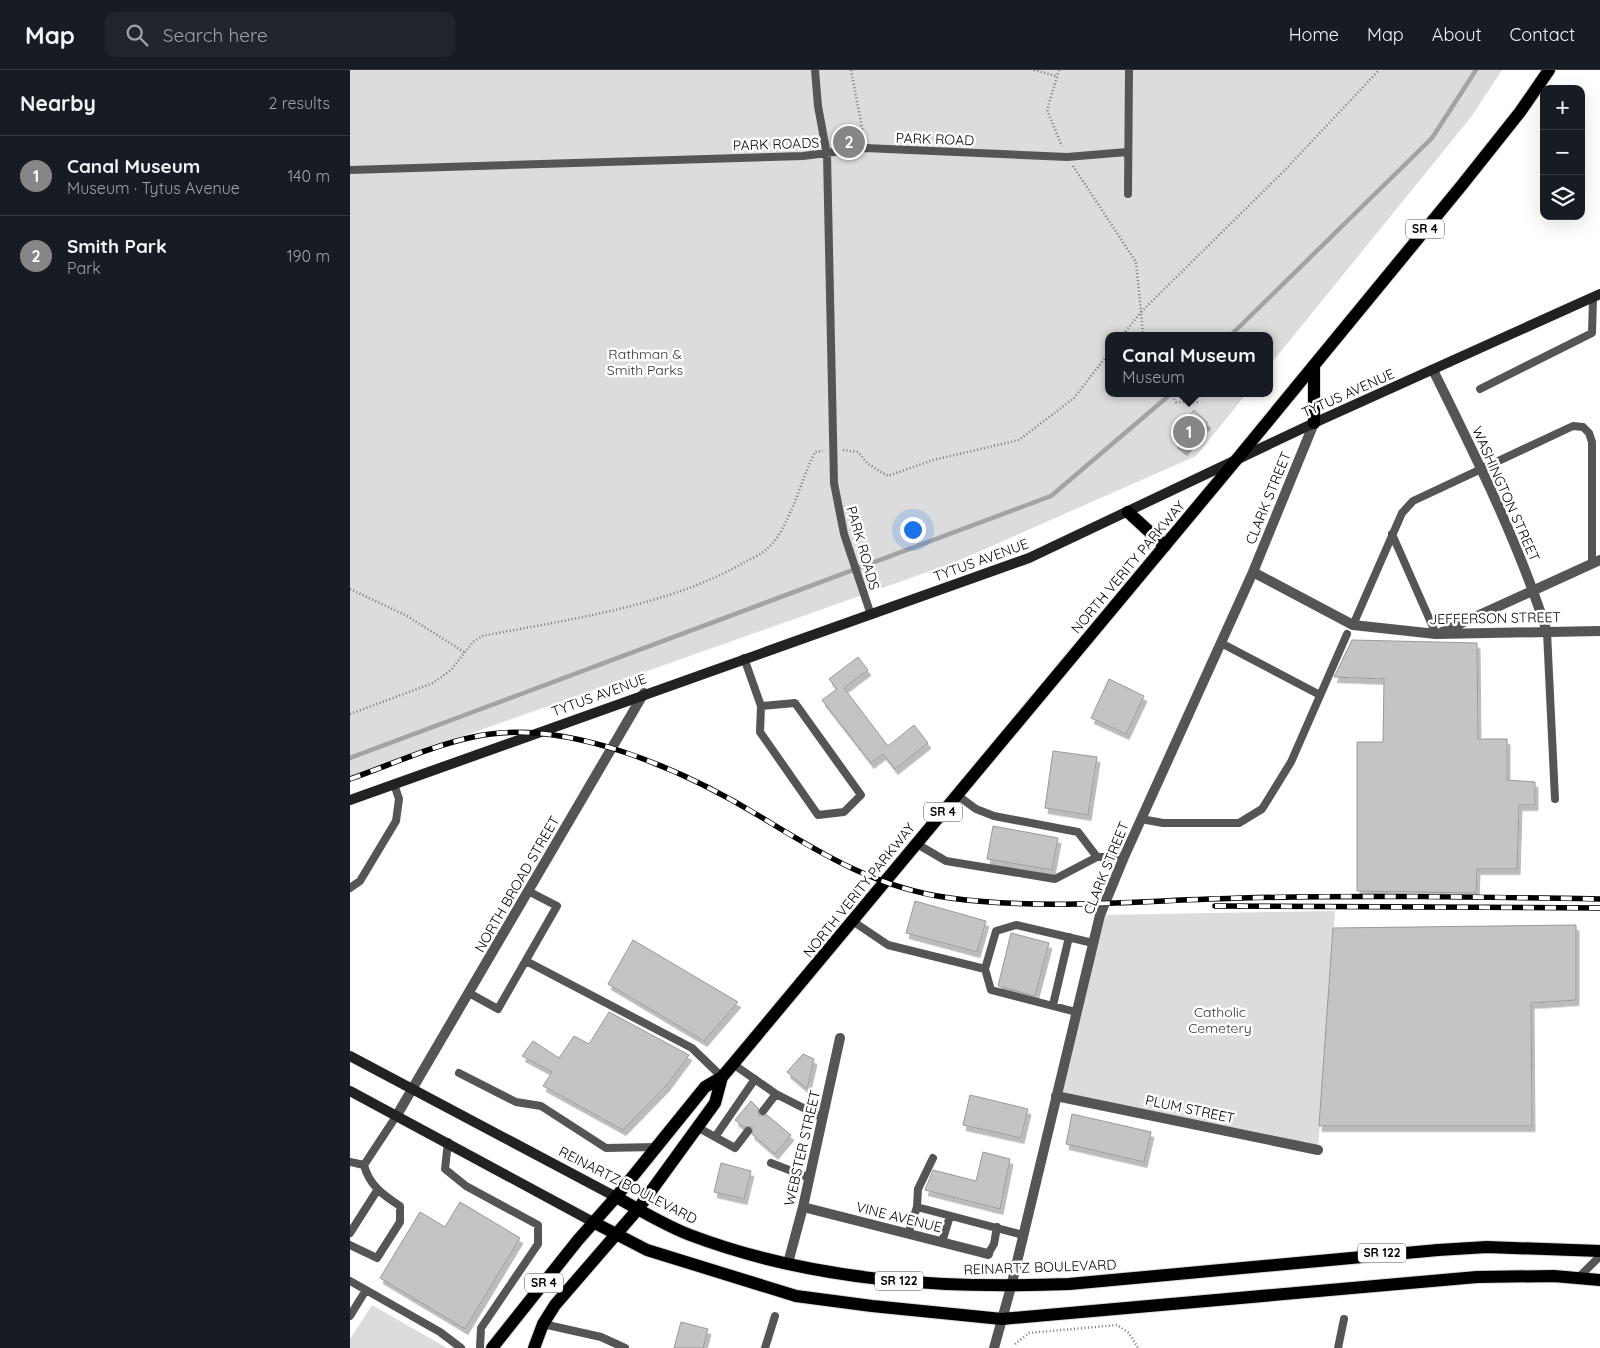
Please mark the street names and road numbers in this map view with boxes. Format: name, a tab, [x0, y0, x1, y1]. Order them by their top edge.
street label: PARK ROAD	[895, 129, 975, 149]
street label: PARK ROADS	[733, 133, 820, 155]
road number: SR 4	[1406, 220, 1444, 238]
street label: TYTUS AVENUE	[1299, 364, 1397, 422]
street label: WASHINGTON STREET	[1468, 424, 1544, 564]
street label: CLARK STREET	[1241, 449, 1295, 547]
street label: NORTH VERITY PARKWAY	[1067, 497, 1189, 637]
street label: PARK ROADS	[842, 504, 884, 592]
street label: TYTUS AVENUE	[931, 534, 1031, 586]
street label: JEFFERSON STREET	[1429, 608, 1561, 628]
street label: TYTUS AVENUE	[549, 669, 649, 721]
road number: SR 4	[924, 802, 962, 822]
street label: NORTH BROAD STREET	[471, 813, 563, 955]
street label: NORTH VERITY PARKWAY	[799, 819, 919, 961]
street label: CLARK STREET	[1079, 819, 1133, 917]
street label: WEBSTER STREET	[780, 1088, 824, 1208]
street label: PLUM STREET	[1144, 1091, 1236, 1127]
street label: REINARTZ BOULEVARD	[556, 1142, 700, 1228]
street label: VINE AVENUE	[854, 1198, 944, 1236]
road number: SR 122	[1358, 1244, 1406, 1262]
street label: REINARTZ BOULEVARD	[963, 1255, 1117, 1279]
road number: SR 122	[875, 1272, 923, 1290]
road number: SR 4	[525, 1274, 563, 1292]

